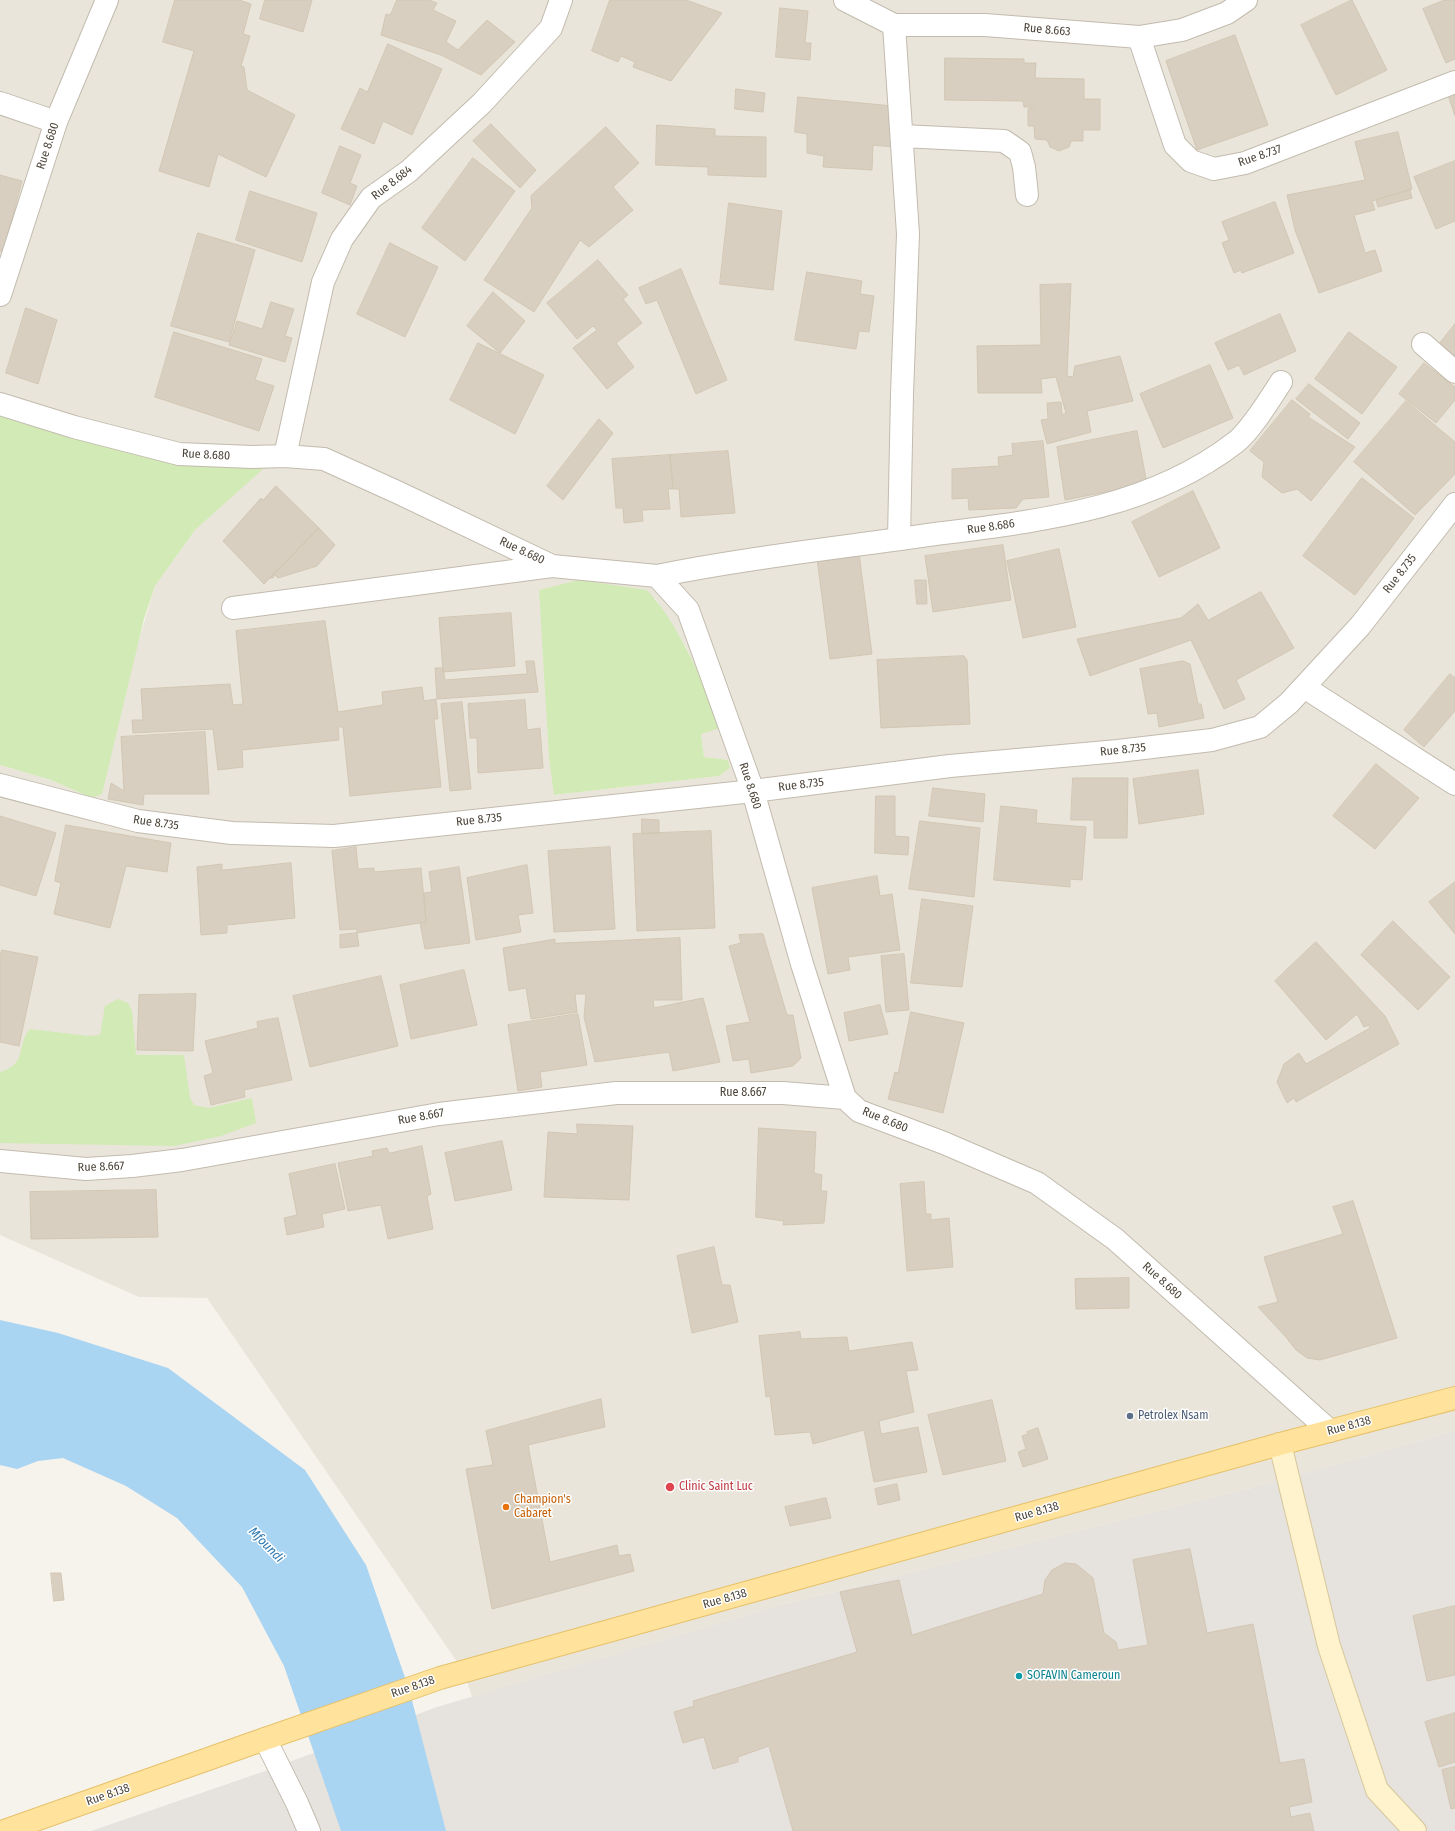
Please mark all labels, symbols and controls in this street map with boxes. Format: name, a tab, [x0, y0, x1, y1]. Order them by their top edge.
street label: Rue 8.663	[1023, 21, 1071, 39]
street label: Rue 8.680	[34, 121, 62, 171]
street label: Rue 8.737	[1236, 142, 1284, 170]
street label: Rue 8.684	[369, 163, 415, 203]
street label: Rue 8.680	[182, 447, 230, 463]
street label: Rue 8.686	[966, 517, 1016, 537]
street label: Rue 8.680	[497, 534, 547, 568]
street label: Rue 8.735	[1380, 552, 1420, 596]
street label: Rue 8.735	[1099, 740, 1147, 760]
street label: Rue 8.680	[736, 761, 764, 811]
street label: Rue 8.735	[777, 775, 825, 795]
street label: Rue 8.735	[455, 810, 503, 830]
street label: Rue 8.735	[132, 813, 180, 833]
street label: Rue 8.667	[720, 1086, 766, 1100]
street label: Rue 8.680	[860, 1104, 910, 1136]
street label: Rue 8.667	[397, 1106, 445, 1128]
street label: Rue 8.667	[78, 1159, 124, 1175]
street label: Rue 8.680	[1139, 1260, 1185, 1302]
place label: Petrolex Nsam	[1138, 1409, 1208, 1423]
marker: Petrolex Nsam	[1125, 1411, 1135, 1421]
street label: Rue 8.138	[1325, 1413, 1373, 1439]
place label: Clinic Saint Luc	[679, 1480, 753, 1494]
marker: Clinic Saint Luc	[664, 1481, 676, 1493]
place label: Champion's Cabaret	[514, 1493, 571, 1521]
street label: Rue 8.138	[1013, 1499, 1061, 1525]
marker: Champion's Cabaret	[501, 1502, 511, 1512]
water label: Mfoundi	[245, 1524, 287, 1566]
street label: Rue 8.138	[701, 1586, 749, 1612]
place label: SOFAVIN Cameroun	[1027, 1669, 1120, 1683]
marker: SOFAVIN Cameroun	[1014, 1671, 1024, 1681]
street label: Rue 8.138	[389, 1673, 437, 1701]
street label: Rue 8.138	[84, 1781, 132, 1809]

